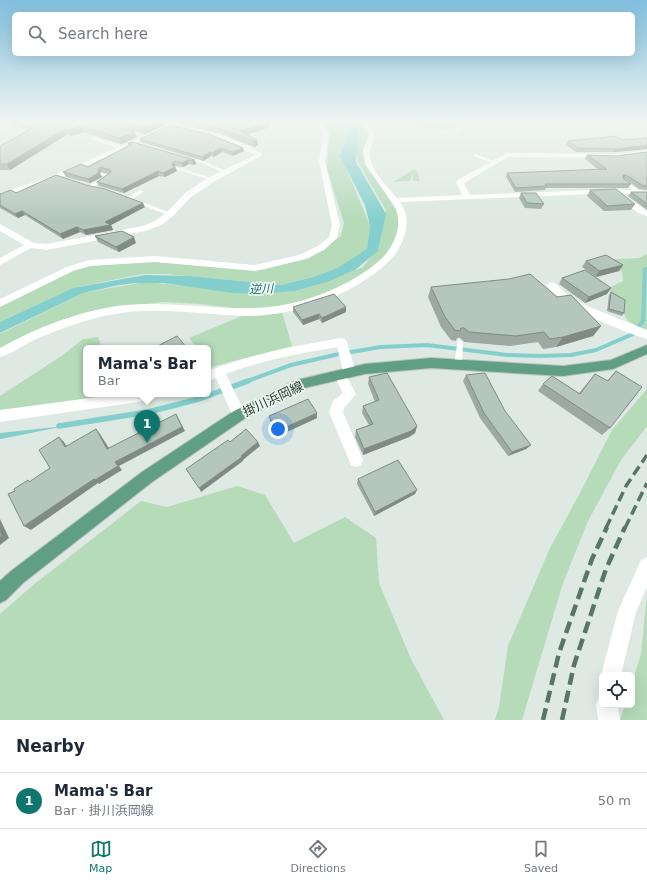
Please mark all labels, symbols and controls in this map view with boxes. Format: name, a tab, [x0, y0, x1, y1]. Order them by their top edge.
search box	[12, 12, 635, 56]
icon: search	[26, 23, 48, 45]
text: Search here	[58, 25, 148, 43]
water label: 逆川	[249, 282, 275, 296]
popup	[83, 345, 211, 397]
text: Mama's Bar	[98, 355, 196, 373]
text: Bar	[98, 373, 120, 388]
street label: 掛川浜岡線	[240, 378, 306, 420]
pin: 1	[134, 410, 160, 443]
your location	[268, 419, 288, 439]
map controls	[599, 672, 635, 708]
button: locate	[599, 672, 635, 708]
text: Nearby	[16, 736, 85, 756]
text: Mama's Bar	[54, 782, 153, 800]
text: 1	[24, 793, 34, 808]
text: 50 m	[598, 793, 631, 808]
text: Bar · 掛川浜岡線	[54, 803, 154, 818]
tab: Map	[89, 838, 112, 875]
tab: Directions	[290, 838, 346, 875]
tab: Saved	[524, 838, 558, 875]

